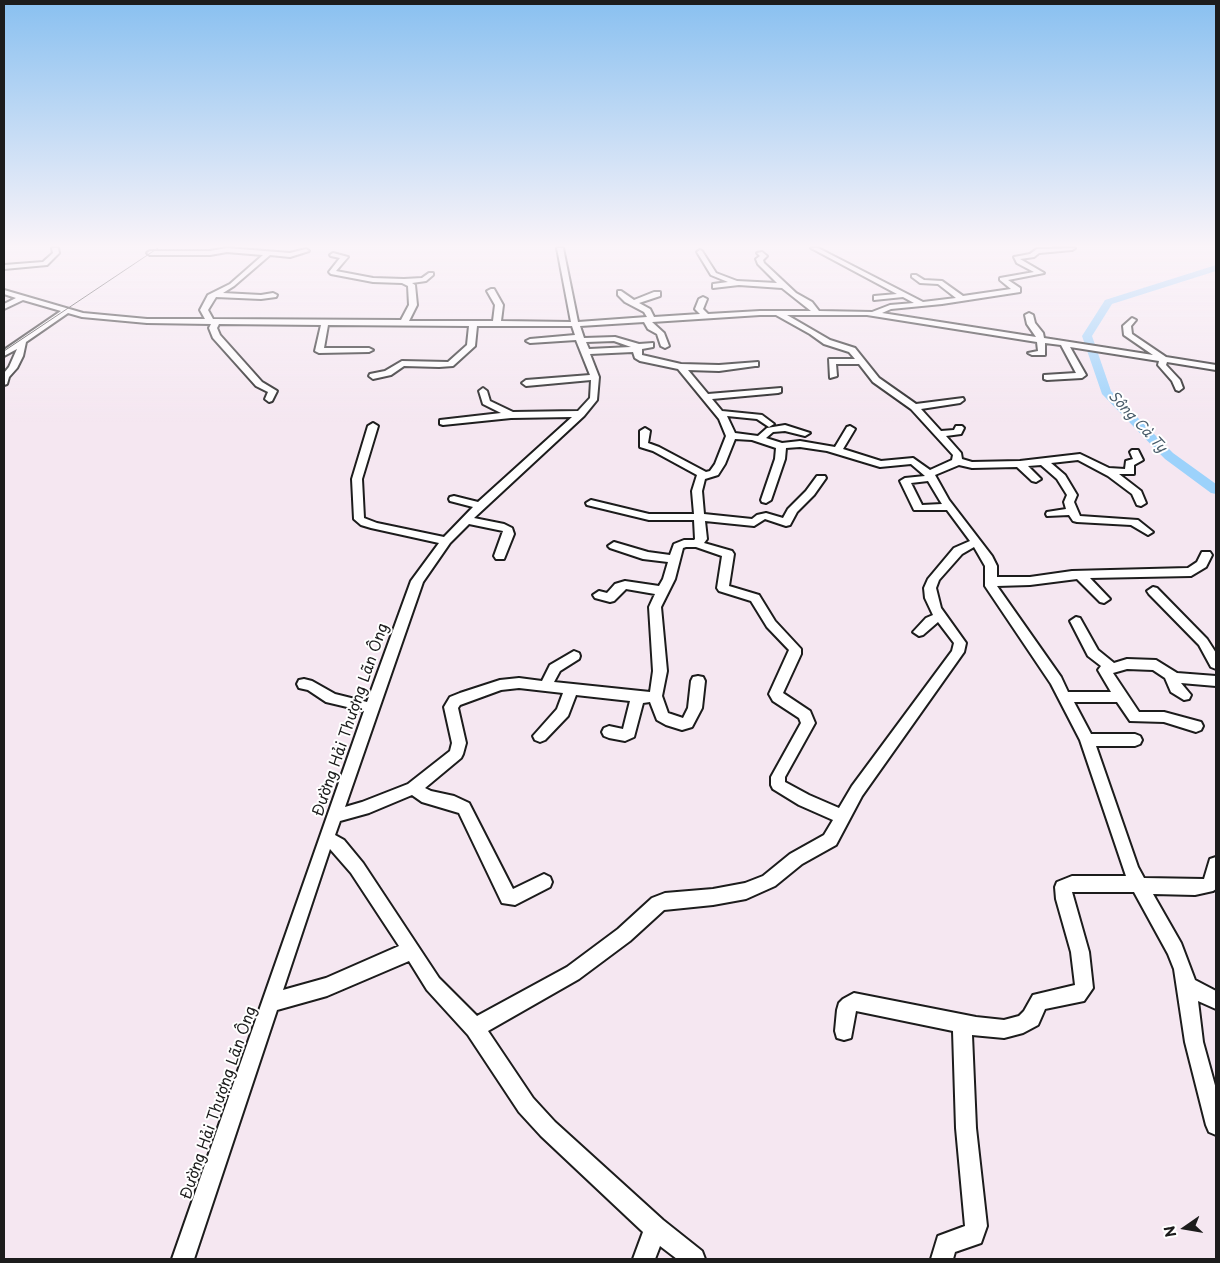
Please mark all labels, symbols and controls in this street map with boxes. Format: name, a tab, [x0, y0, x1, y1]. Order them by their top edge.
water label: Sông Cà Ty	[1104, 388, 1170, 456]
street label: Đường Hải Thượng Lãn Ông	[309, 621, 393, 819]
street label: Đường Hải Thượng Lãn Ông	[177, 1004, 261, 1202]
north arrow	[1160, 1203, 1210, 1253]
text: N	[1158, 1224, 1181, 1239]

